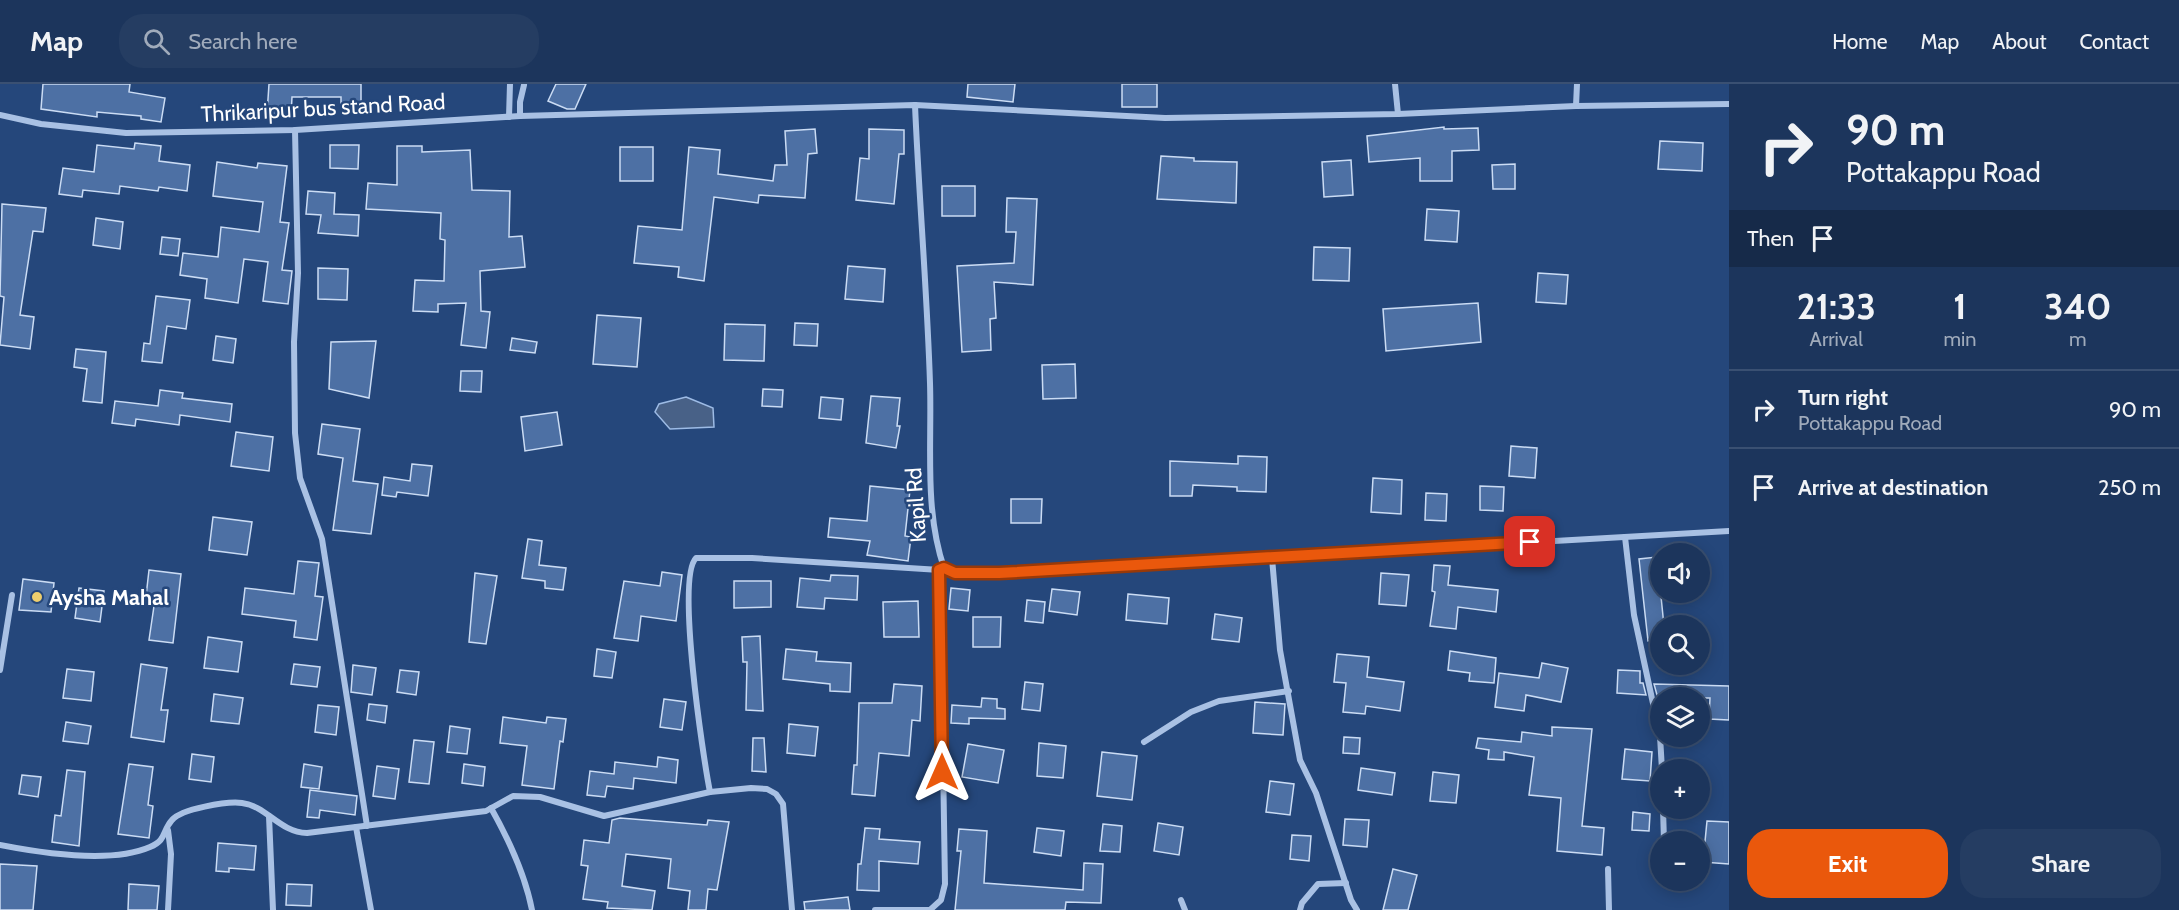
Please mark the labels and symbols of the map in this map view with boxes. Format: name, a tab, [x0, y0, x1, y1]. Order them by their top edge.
street label: Thrikaripur bus stand Road	[200, 88, 446, 128]
street label: Kapil Rd	[900, 467, 932, 543]
pin	[1504, 516, 1555, 567]
place label: Aysha Mahal	[49, 584, 169, 611]
marker: Aysha Mahal	[30, 590, 44, 604]
position arrow	[910, 740, 974, 804]

